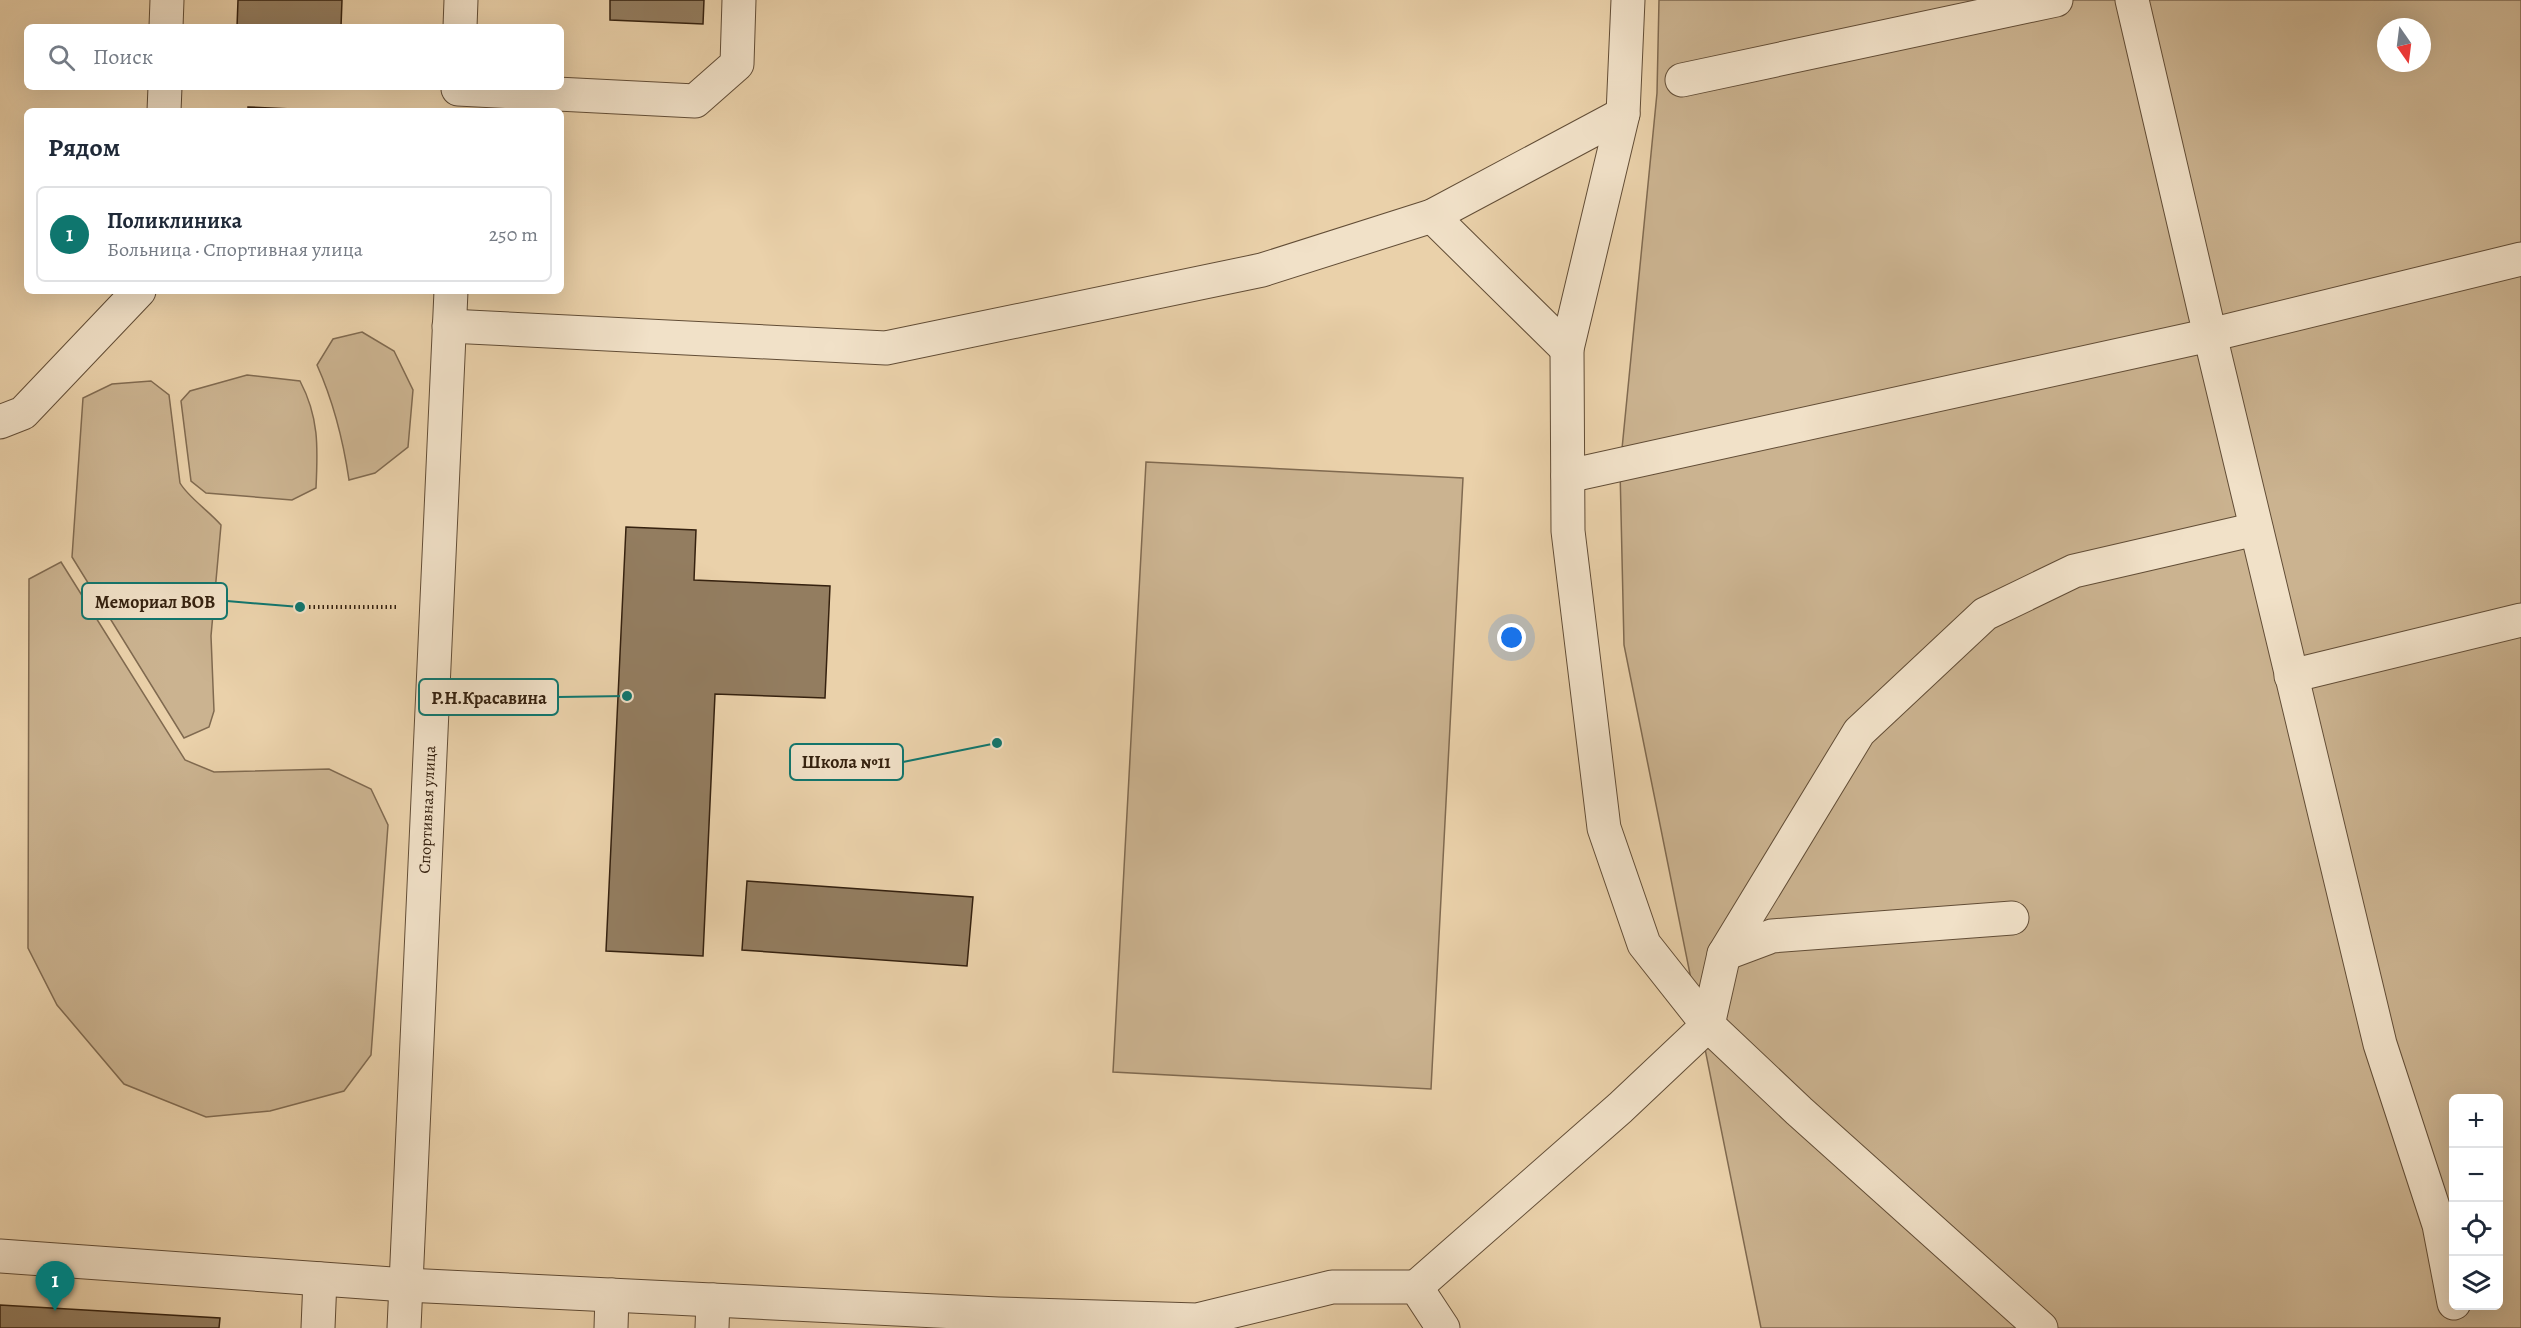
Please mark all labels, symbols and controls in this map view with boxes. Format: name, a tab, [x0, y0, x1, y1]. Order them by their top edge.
north arrow	[2377, 18, 2431, 72]
search box	[24, 24, 564, 90]
icon: search	[45, 41, 78, 74]
text: Поиск	[93, 42, 153, 72]
text: Рядом	[48, 130, 120, 165]
text: Поликлиника	[107, 206, 242, 236]
text: 1	[66, 221, 73, 248]
text: 250 m	[489, 221, 538, 248]
text: Больница · Спортивная улица	[107, 236, 363, 263]
callout: Мемориал ВОВ	[82, 583, 227, 619]
text: Мемориал ВОВ	[95, 590, 215, 614]
your location	[1497, 623, 1526, 652]
callout: Р.Н.Красавина	[419, 679, 558, 715]
text: Р.Н.Красавина	[431, 686, 547, 710]
callout: Школа №11	[790, 744, 903, 780]
street label: Спортивная улица	[414, 745, 441, 874]
text: Школа №11	[801, 750, 891, 774]
map controls	[2449, 1094, 2503, 1310]
button: +	[2449, 1094, 2503, 1148]
button: −	[2449, 1148, 2503, 1202]
button: locate	[2449, 1202, 2503, 1256]
button: layers	[2449, 1256, 2503, 1310]
pin: 1	[36, 1262, 74, 1311]

